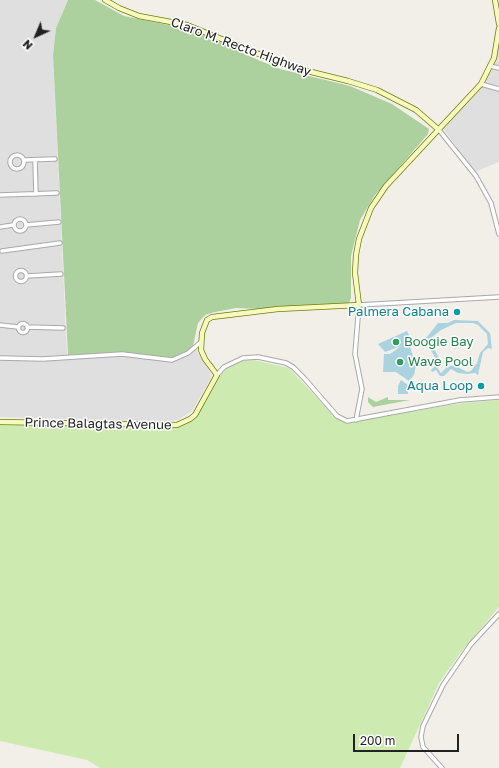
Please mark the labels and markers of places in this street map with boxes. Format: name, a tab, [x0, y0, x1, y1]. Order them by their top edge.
place label: Palmera Cabana	[348, 304, 449, 320]
marker: Palmera Cabana	[452, 307, 462, 317]
place label: Boogie Bay	[404, 334, 474, 350]
marker: Boogie Bay	[391, 337, 401, 347]
place label: Wave Pool	[408, 354, 473, 370]
marker: Wave Pool	[395, 357, 405, 367]
place label: Aqua Loop	[407, 378, 473, 394]
marker: Aqua Loop	[476, 381, 486, 391]

